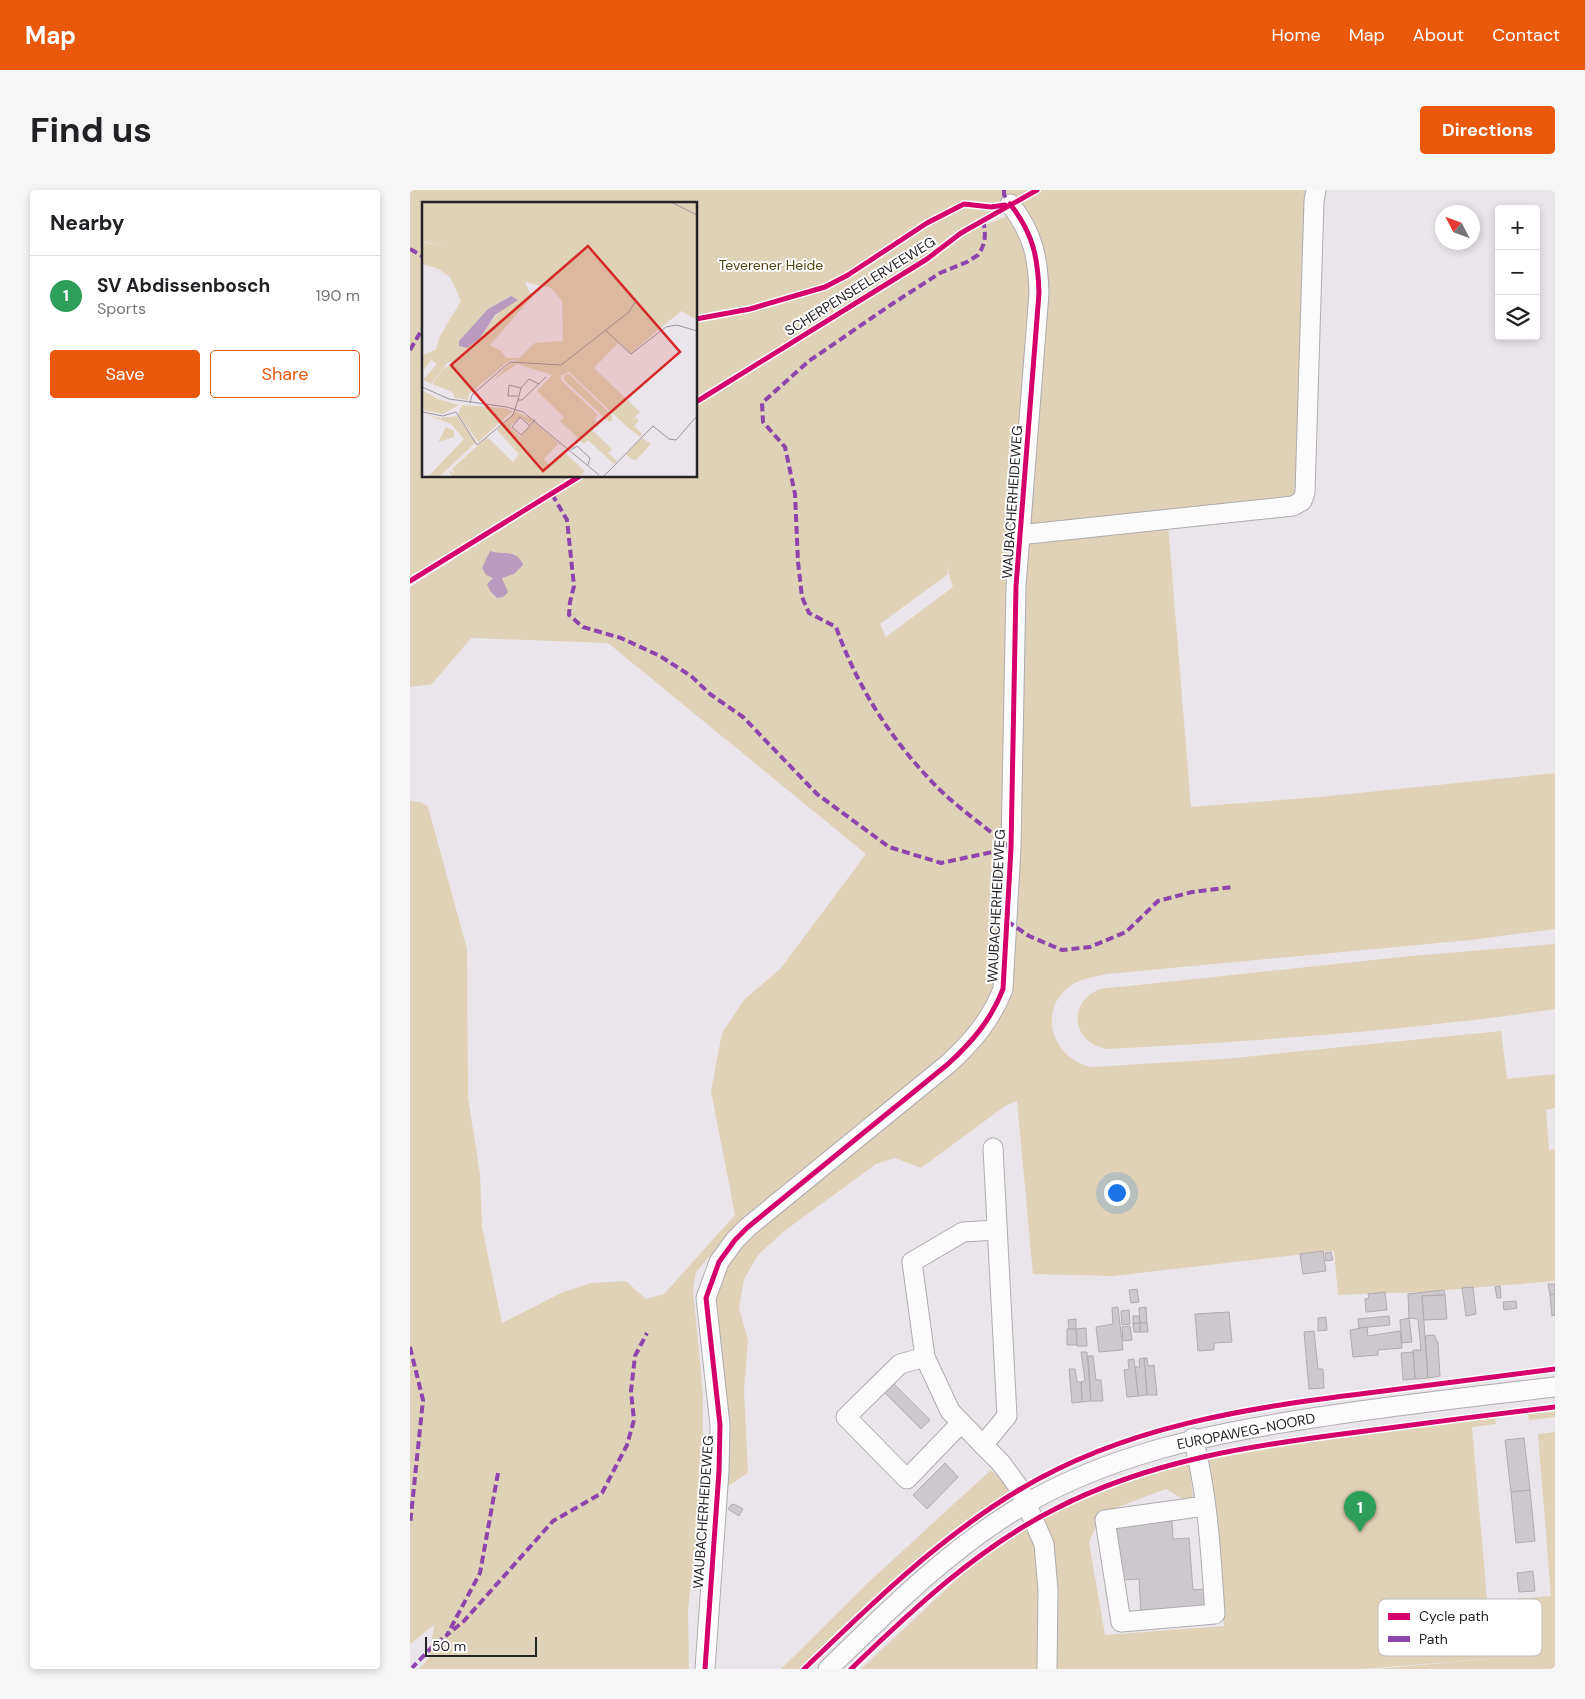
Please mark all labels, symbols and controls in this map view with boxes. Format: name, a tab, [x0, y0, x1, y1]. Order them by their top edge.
text: Map	[25, 20, 76, 51]
text: Home	[1271, 23, 1321, 47]
text: Map	[1349, 23, 1385, 47]
text: About	[1413, 23, 1464, 47]
text: Contact	[1492, 23, 1560, 47]
button: Directions	[1420, 106, 1555, 154]
text: Find us	[30, 107, 152, 153]
inset map	[422, 202, 698, 478]
north arrow	[1435, 205, 1480, 250]
map controls	[1495, 205, 1540, 340]
button: +	[1495, 205, 1540, 250]
text: Nearby	[50, 209, 124, 237]
street label: SCHERPENSEELERVEEWEG	[781, 232, 939, 340]
button: −	[1495, 250, 1540, 295]
park label: Teverener Heide	[719, 256, 823, 274]
text: SV Abdissenbosch	[97, 273, 270, 298]
text: 1	[63, 285, 69, 306]
text: 190 m	[316, 285, 360, 306]
button: layers	[1495, 295, 1540, 340]
text: Sports	[97, 298, 146, 319]
button: Save	[50, 350, 200, 398]
button: Share	[210, 350, 360, 398]
street label: WAUBACHERHEIDEWEG	[998, 425, 1026, 579]
street label: WAUBACHERHEIDEWEG	[983, 829, 1009, 983]
your location	[1104, 1180, 1130, 1206]
street label: EUROPAWEG-NOORD	[1175, 1409, 1317, 1453]
street label: WAUBACHERHEIDEWEG	[689, 1435, 717, 1589]
pin: 1	[1344, 1491, 1376, 1532]
legend	[1378, 1599, 1542, 1656]
text: Cycle path	[1419, 1607, 1489, 1625]
text: Path	[1419, 1630, 1448, 1648]
scale bar	[425, 1634, 538, 1657]
text: 50 m	[432, 1637, 466, 1655]

